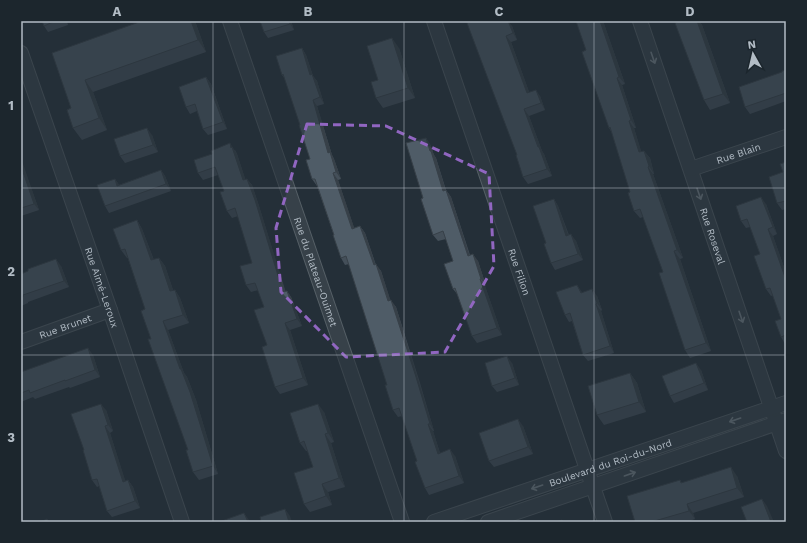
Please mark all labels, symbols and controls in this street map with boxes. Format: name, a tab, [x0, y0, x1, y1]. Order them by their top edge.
text: A	[113, 4, 122, 19]
text: B	[304, 4, 313, 19]
text: C	[495, 4, 504, 19]
text: D	[685, 4, 695, 19]
north arrow	[733, 34, 773, 74]
text: N	[747, 38, 757, 52]
one-way arrow	[650, 51, 657, 64]
text: 1	[8, 98, 14, 113]
street label: Rue Blain	[715, 140, 762, 166]
one-way arrow	[696, 188, 704, 200]
street label: Rue Roseval	[698, 206, 728, 266]
street label: Rue du Plateau-Ouimet	[292, 215, 340, 329]
street label: Rue Aimé-Leroux	[83, 246, 121, 329]
street label: Rue Filion	[507, 247, 533, 297]
text: 2	[7, 264, 15, 279]
street label: Rue Brunet	[38, 311, 94, 341]
one-way arrow	[738, 311, 745, 324]
one-way arrow	[728, 417, 741, 424]
text: 3	[7, 430, 15, 445]
street label: Boulevard du Roi-du-Nord	[547, 437, 673, 488]
one-way arrow	[624, 469, 636, 477]
one-way arrow	[531, 484, 544, 491]

